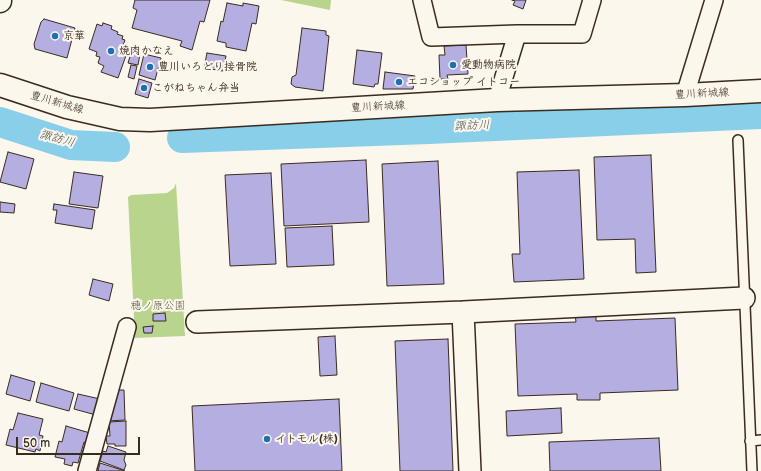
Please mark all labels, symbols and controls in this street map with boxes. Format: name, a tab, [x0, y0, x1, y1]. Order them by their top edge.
place label: 京華	[63, 29, 85, 43]
marker: 京華	[50, 31, 60, 41]
place label: 焼肉かなえ	[119, 44, 174, 58]
marker: 焼肉かなえ	[106, 46, 116, 56]
place label: 愛動物病院	[461, 58, 516, 72]
place label: 豊川いろどり接骨院	[158, 60, 257, 74]
marker: 愛動物病院	[448, 60, 458, 70]
marker: 豊川いろどり接骨院	[145, 62, 155, 72]
place label: エコショップ イトコー	[407, 75, 520, 89]
marker: エコショップ イトコー	[394, 77, 404, 87]
place label: こがねちゃん弁当	[152, 81, 240, 95]
marker: こがねちゃん弁当	[139, 83, 149, 93]
street label: 豊川新城線	[674, 86, 730, 102]
street label: 豊川新城線	[29, 89, 85, 117]
street label: 豊川新城線	[350, 99, 406, 115]
water label: 諏訪川	[454, 118, 490, 134]
water label: 諏訪川	[38, 127, 76, 151]
park label: 穂ノ原公園	[131, 299, 185, 313]
scale bar	[18, 429, 142, 455]
place label: イトモル(株)	[275, 432, 338, 446]
marker: イトモル(株)	[262, 434, 272, 444]
text: 50 m	[23, 436, 50, 451]

